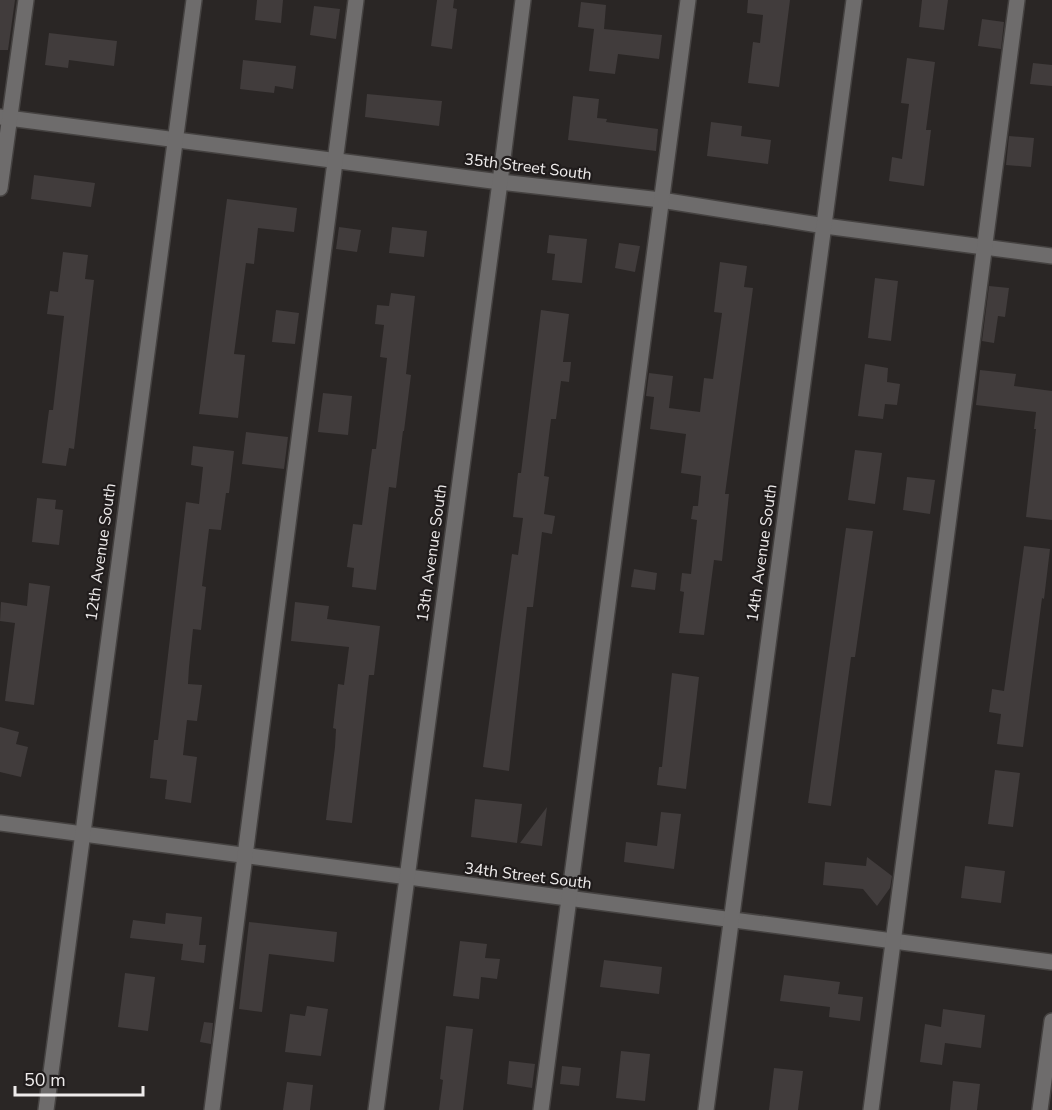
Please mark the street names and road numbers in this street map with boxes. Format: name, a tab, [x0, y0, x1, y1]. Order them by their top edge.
street label: 35th Street South	[463, 148, 593, 186]
street label: 12th Avenue South	[80, 482, 122, 622]
street label: 13th Avenue South	[411, 483, 453, 623]
street label: 14th Avenue South	[741, 483, 783, 623]
street label: 34th Street South	[463, 857, 593, 895]

